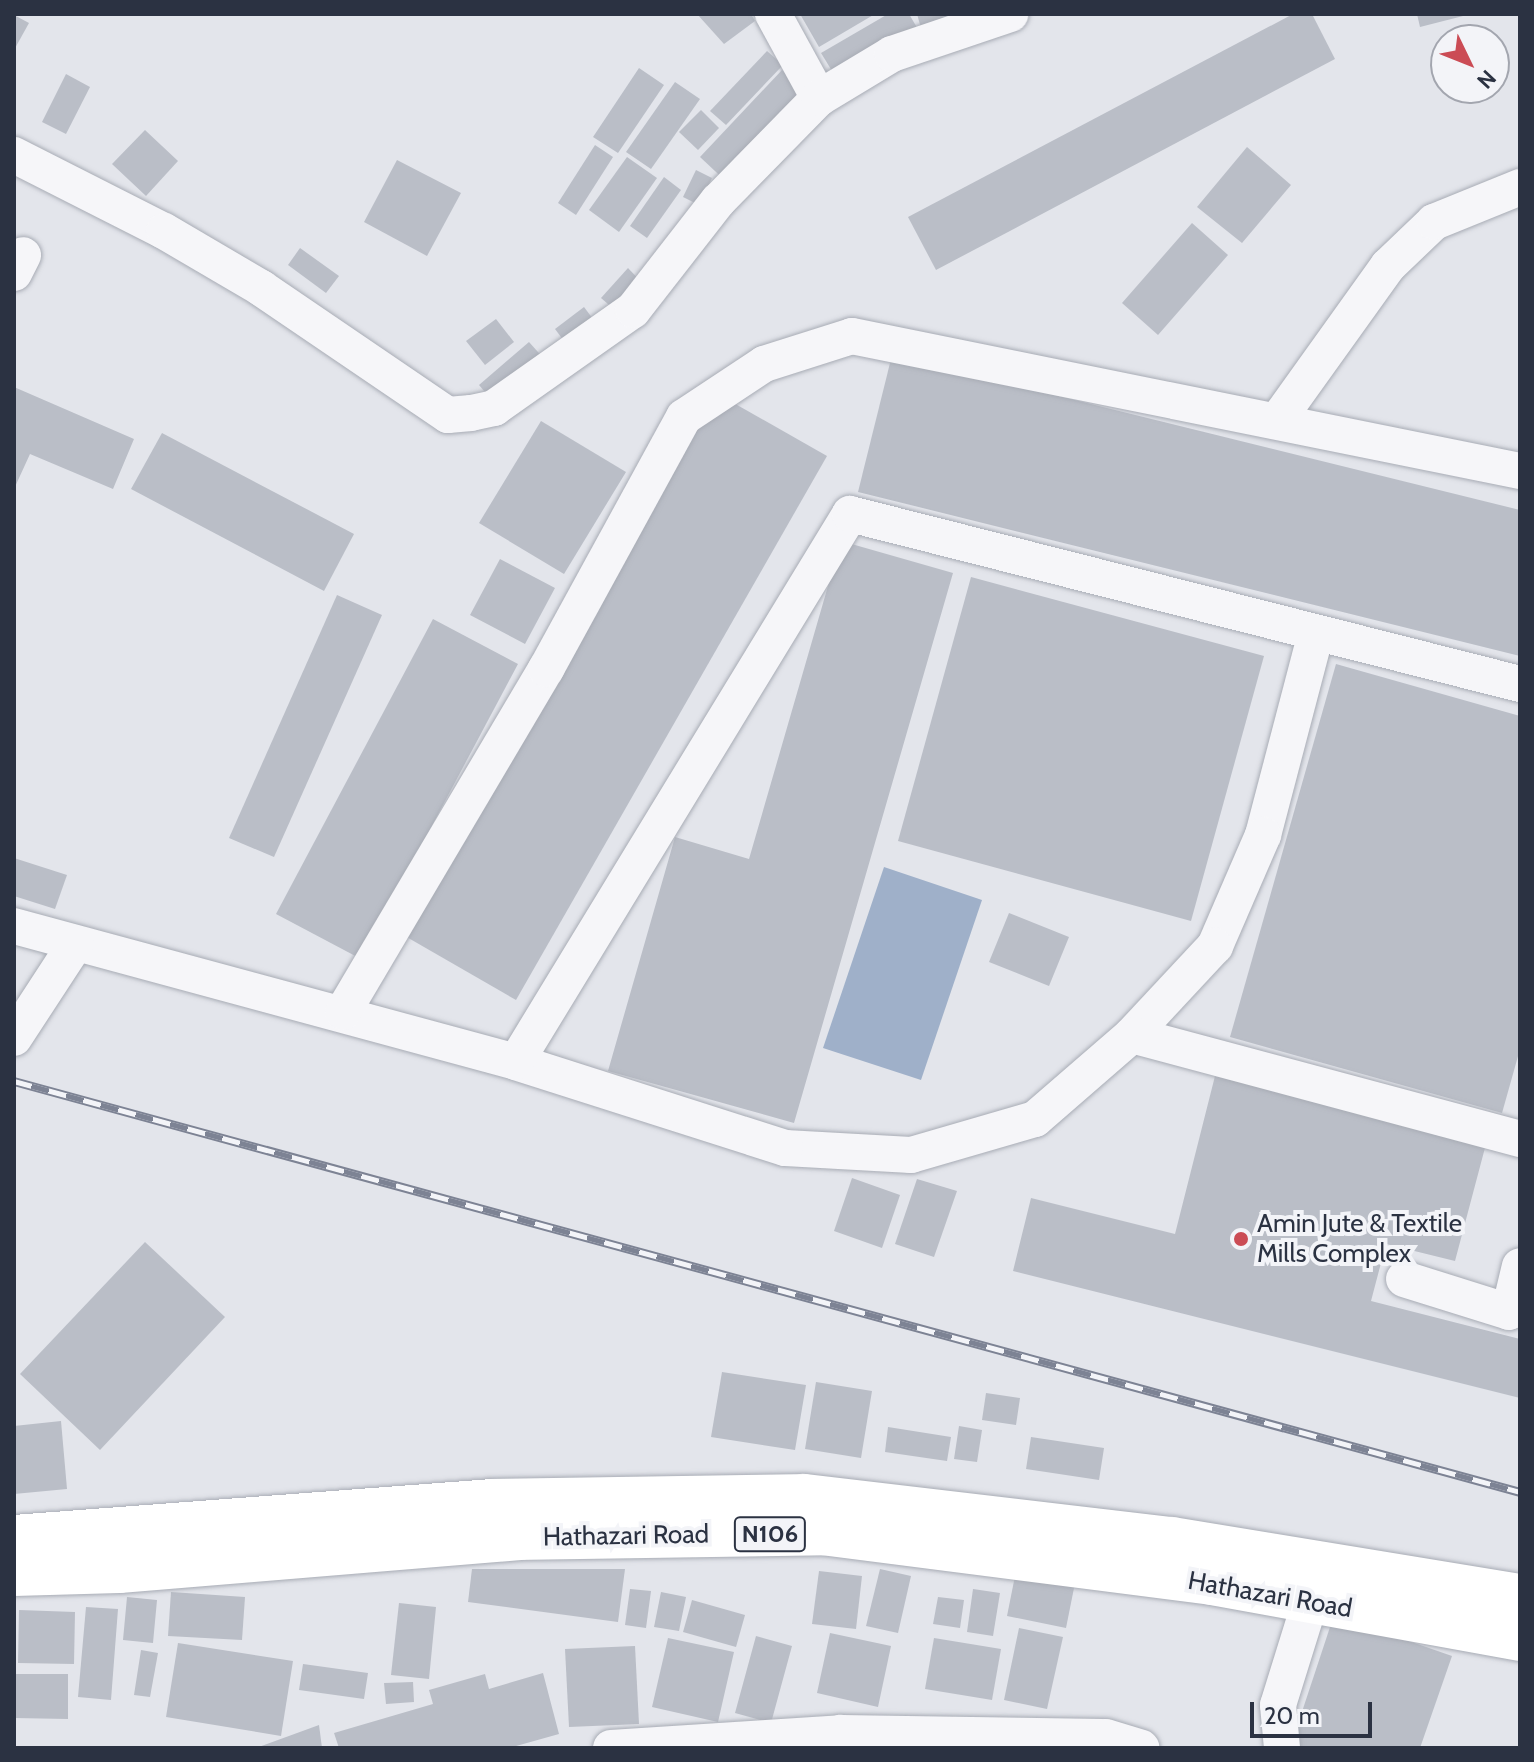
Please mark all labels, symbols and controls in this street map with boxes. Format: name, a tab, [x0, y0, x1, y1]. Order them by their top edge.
north arrow	[1430, 24, 1510, 104]
text: N	[1471, 64, 1502, 94]
place label: Amin Jute & Textile Mills Complex	[1257, 1208, 1462, 1270]
marker: Amin Jute & Textile Mills Complex	[1232, 1230, 1250, 1248]
road number: N106	[732, 1514, 808, 1554]
street label: Hathazari Road	[543, 1519, 709, 1553]
street label: Hathazari Road	[1185, 1565, 1355, 1625]
scale bar	[1254, 1686, 1376, 1736]
text: 20 m	[1264, 1701, 1320, 1730]

